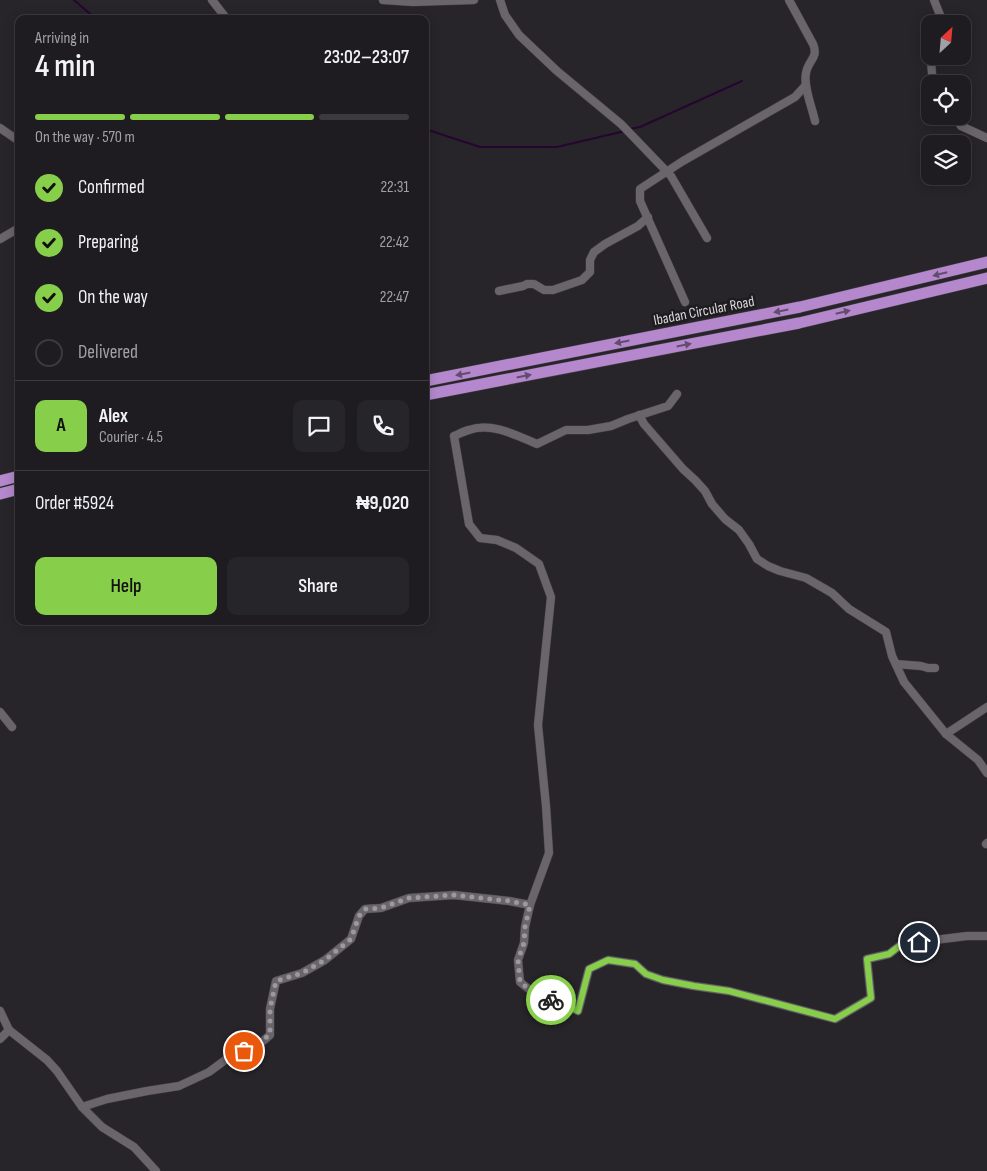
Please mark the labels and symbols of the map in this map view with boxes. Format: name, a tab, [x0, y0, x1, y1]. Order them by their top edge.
north arrow	[921, 15, 971, 65]
one-way arrow	[932, 270, 947, 278]
street label: Ibadan Circular Road	[652, 292, 756, 330]
one-way arrow	[774, 307, 789, 315]
one-way arrow	[836, 308, 851, 316]
one-way arrow	[614, 339, 630, 347]
one-way arrow	[676, 341, 692, 349]
one-way arrow	[454, 370, 470, 378]
one-way arrow	[517, 371, 533, 379]
pin	[898, 921, 940, 963]
courier	[526, 975, 576, 1025]
pin	[223, 1030, 265, 1072]

